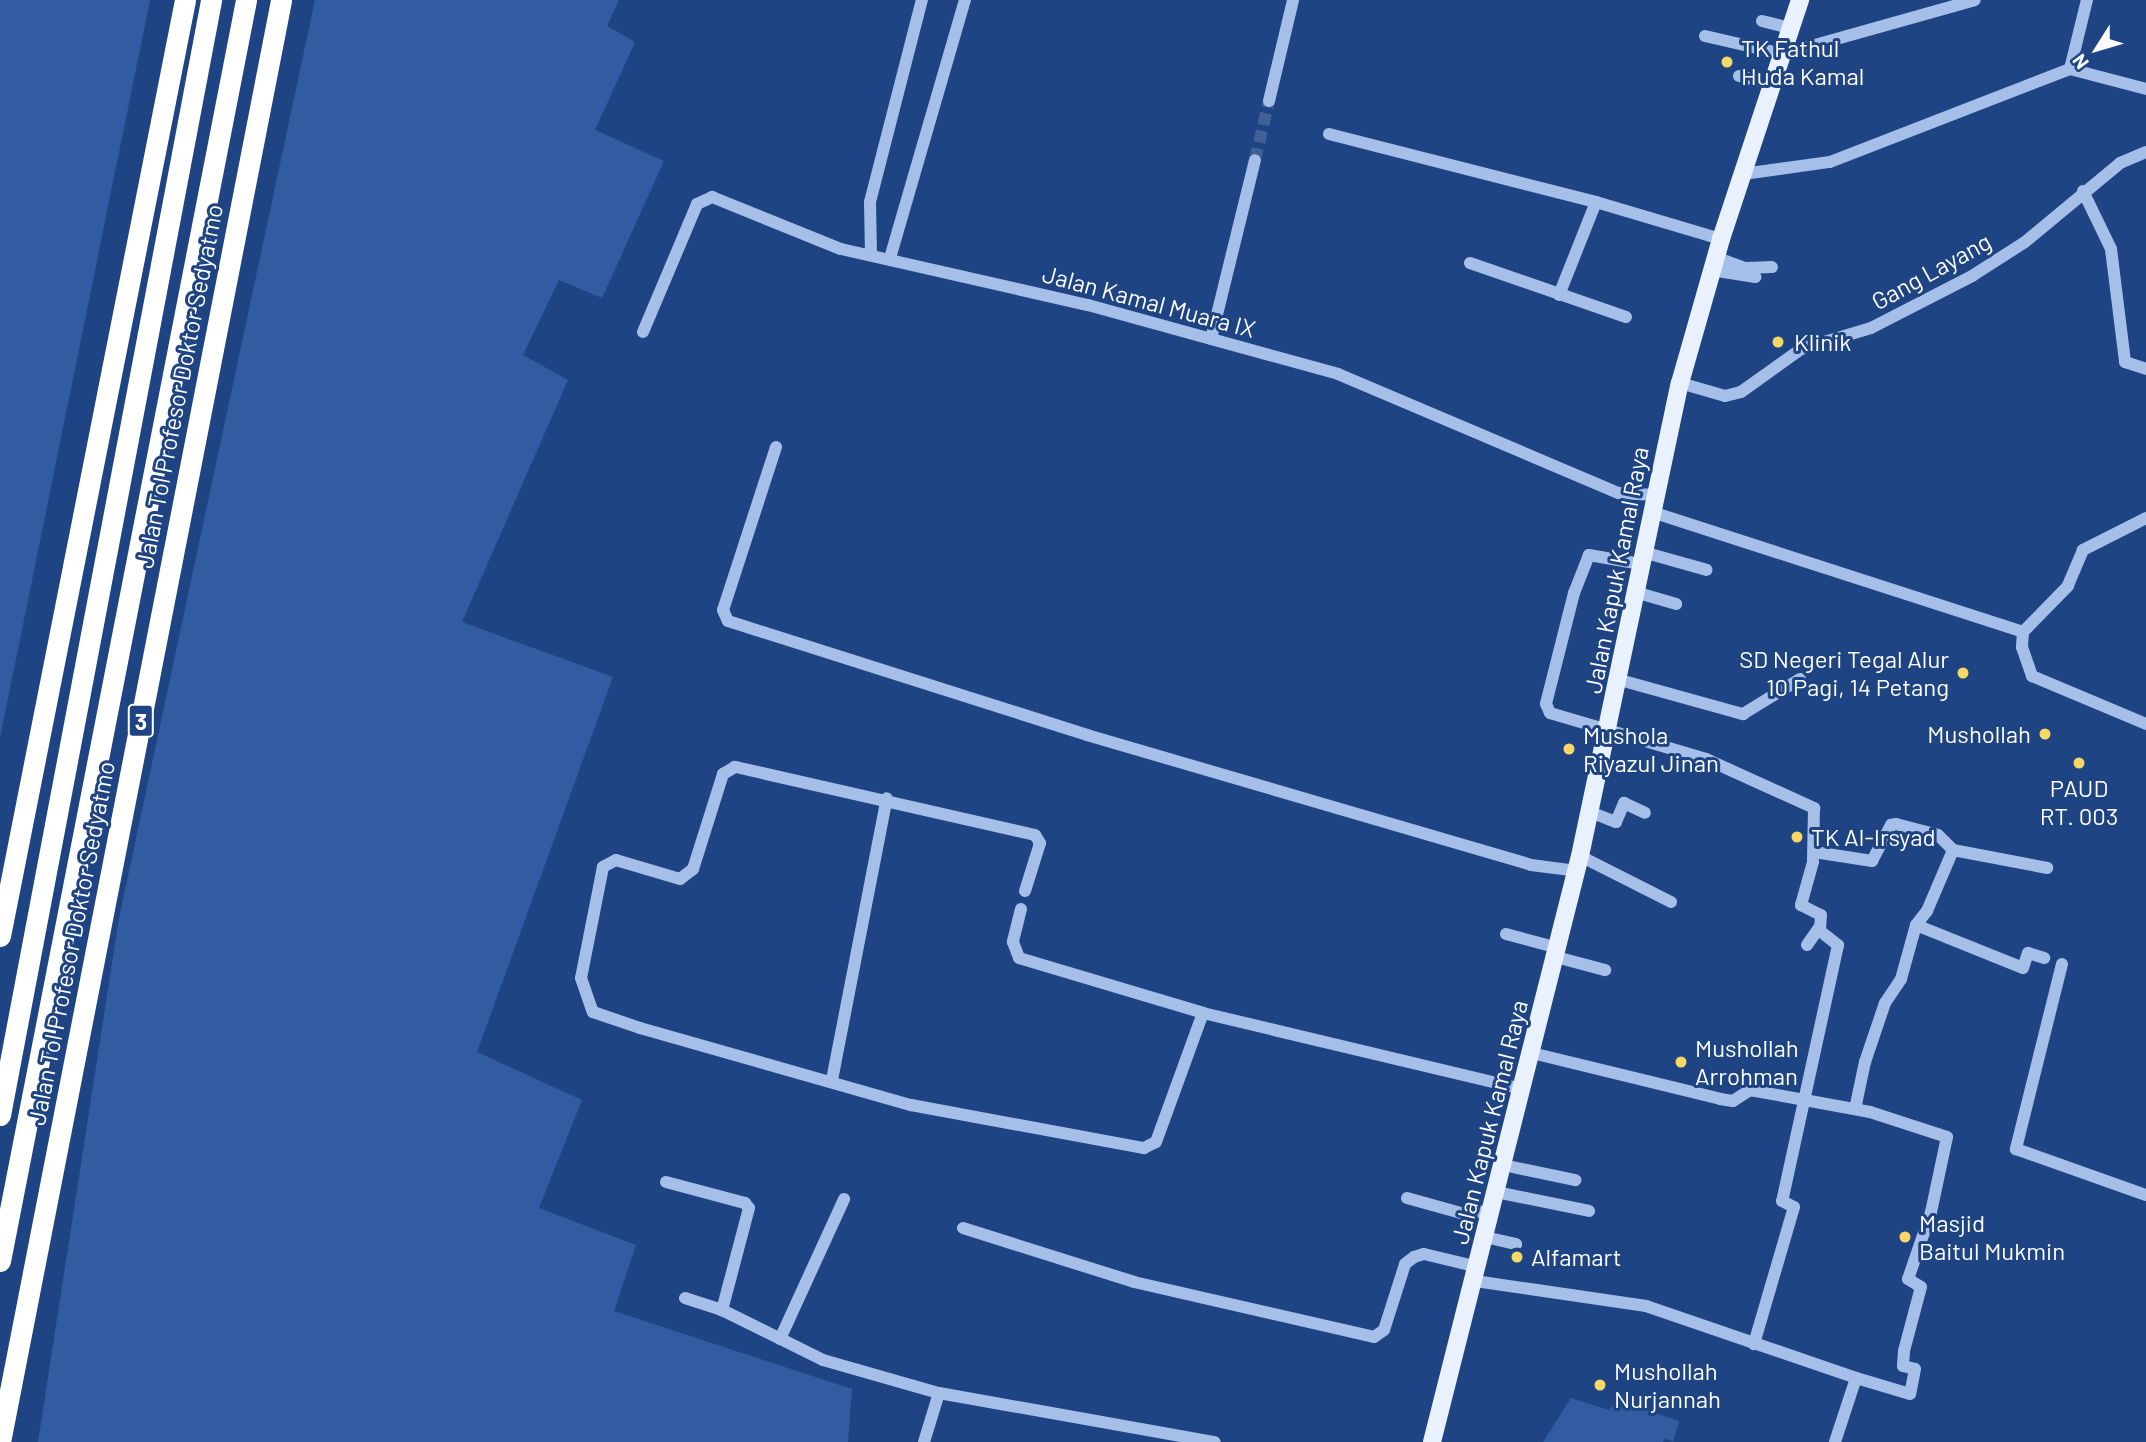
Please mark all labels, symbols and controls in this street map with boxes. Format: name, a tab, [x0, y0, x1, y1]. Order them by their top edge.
north arrow	[2062, 14, 2132, 84]
place label: TK Fathul Huda Kamal	[1741, 34, 1864, 90]
text: N	[2067, 50, 2093, 74]
marker: TK Fathul Huda Kamal	[1719, 54, 1735, 70]
street label: Jalan Tol Profesor Doktor Sedyatmo	[130, 202, 228, 570]
street label: Gang Layang	[1866, 226, 1996, 316]
street label: Jalan Kamal Muara IX	[1039, 259, 1259, 343]
place label: Klinik	[1794, 328, 1851, 356]
marker: Klinik	[1768, 332, 1788, 352]
street label: Jalan Kapuk Kamal Raya	[1578, 444, 1654, 696]
place label: SD Negeri Tegal Alur 10 Pagi, 14 Petang	[1739, 645, 1949, 701]
marker: SD Negeri Tegal Alur 10 Pagi, 14 Petang	[1955, 665, 1971, 681]
road number: 3	[127, 702, 155, 740]
place label: Mushollah	[1927, 720, 2031, 748]
place label: Mushola Riyazul Jinan	[1583, 721, 1719, 777]
marker: Mushollah	[2037, 726, 2053, 742]
marker: Mushola Riyazul Jinan	[1561, 741, 1577, 757]
marker: PAUD RT. 003	[2071, 755, 2087, 771]
street label: Jalan Tol Profesor Doktor Sedyatmo	[22, 759, 120, 1127]
place label: PAUD RT. 003	[2040, 774, 2118, 830]
place label: TK Al-Irsyad	[1811, 823, 1936, 851]
marker: TK Al-Irsyad	[1789, 829, 1805, 845]
street label: Jalan Kapuk Kamal Raya	[1445, 997, 1533, 1247]
place label: Mushollah Arrohman	[1695, 1034, 1799, 1090]
marker: Mushollah Arrohman	[1673, 1054, 1689, 1070]
place label: Masjid Baitul Mukmin	[1919, 1209, 2065, 1265]
marker: Masjid Baitul Mukmin	[1897, 1229, 1913, 1245]
place label: Alfamart	[1531, 1243, 1621, 1271]
marker: Alfamart	[1509, 1249, 1525, 1265]
place label: Mushollah Nurjannah	[1614, 1357, 1721, 1413]
marker: Mushollah Nurjannah	[1592, 1377, 1608, 1393]

